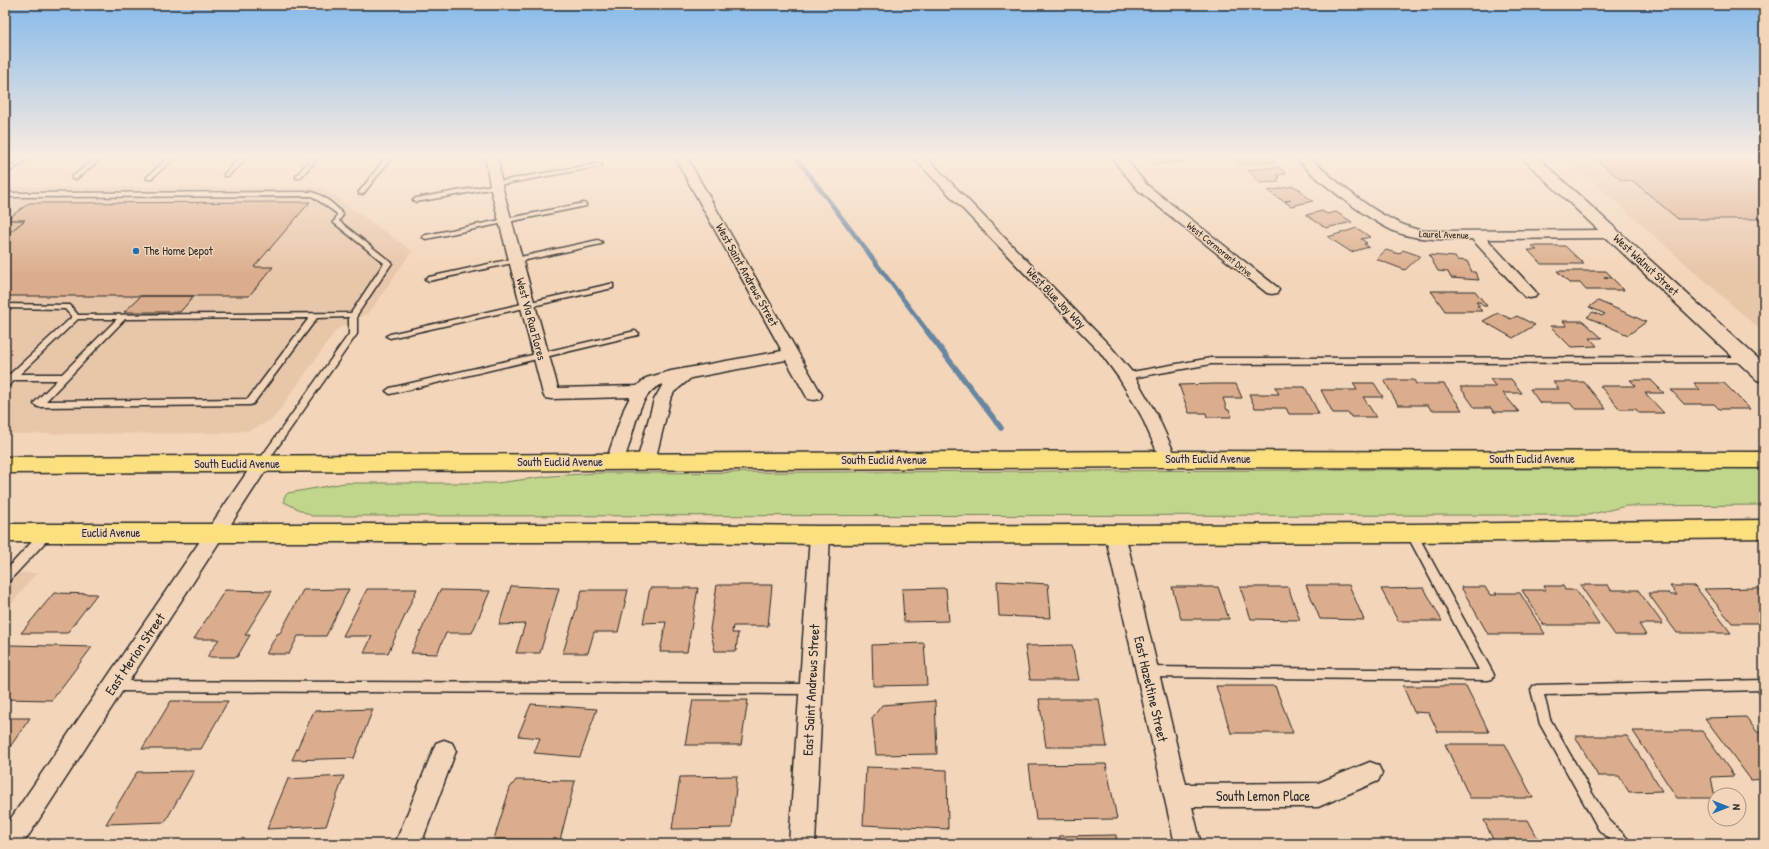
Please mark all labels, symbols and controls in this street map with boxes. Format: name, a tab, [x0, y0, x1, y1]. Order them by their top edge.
street label: West Cormorant Drive	[1184, 219, 1255, 280]
street label: West Saint Andrews Street	[712, 220, 783, 330]
street label: Laurel Avenue	[1419, 227, 1469, 242]
street label: West Walnut Street	[1610, 230, 1683, 300]
place label: The Home Depot	[144, 242, 214, 259]
marker: The Home Depot	[131, 246, 141, 256]
street label: West Blue Jay Way	[1023, 263, 1090, 332]
street label: West Via Rua Flores	[512, 276, 551, 362]
street label: South Euclid Avenue	[1165, 450, 1251, 467]
street label: South Euclid Avenue	[1489, 450, 1575, 467]
street label: South Euclid Avenue	[841, 451, 927, 468]
street label: South Euclid Avenue	[517, 453, 603, 470]
street label: South Euclid Avenue	[194, 455, 280, 472]
street label: Euclid Avenue	[82, 524, 140, 541]
street label: East Merion Street	[100, 609, 169, 699]
street label: East Saint Andrews Street	[798, 624, 823, 756]
street label: East Hazeltine Street	[1130, 634, 1173, 744]
street label: South Lemon Place	[1216, 786, 1310, 805]
north arrow	[1707, 787, 1747, 827]
text: N	[1730, 804, 1744, 810]

